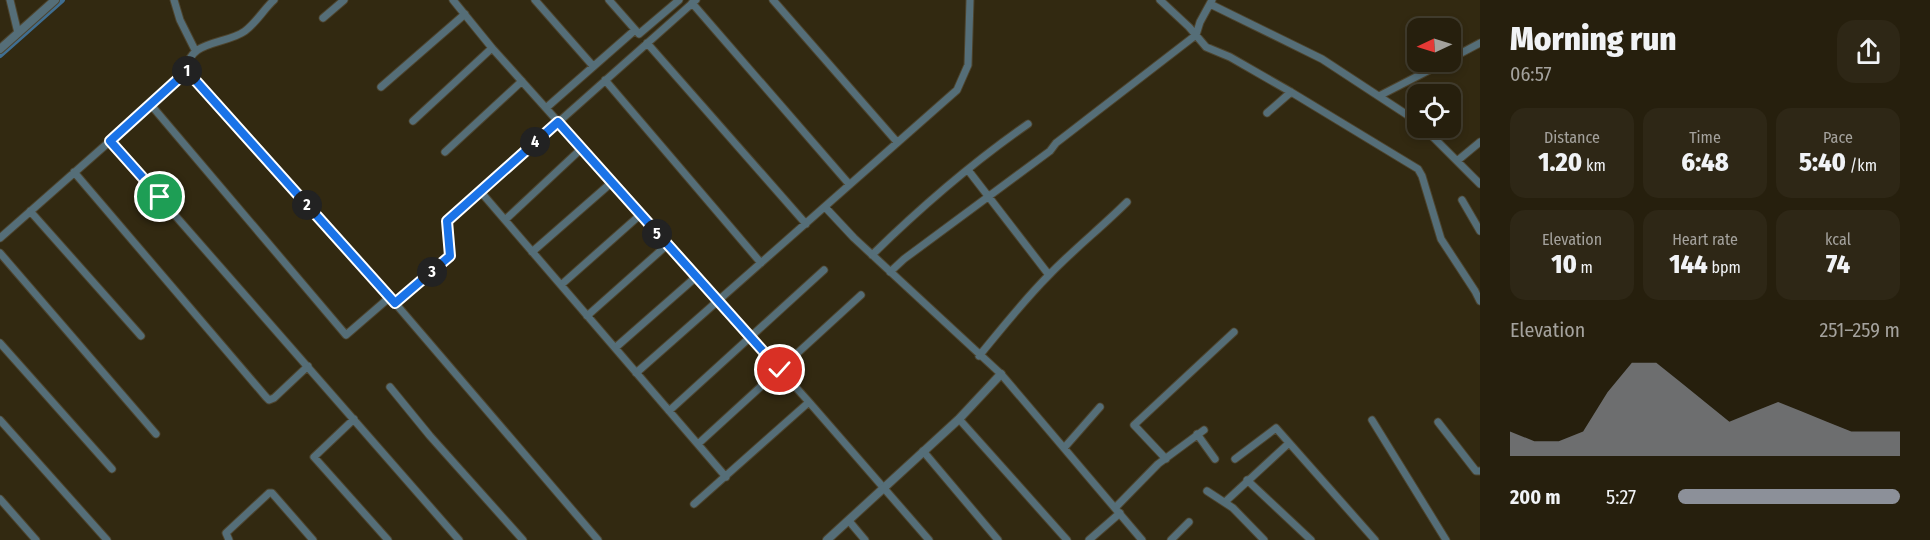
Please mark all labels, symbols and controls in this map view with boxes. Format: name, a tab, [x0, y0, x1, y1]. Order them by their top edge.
north arrow	[1407, 18, 1461, 72]
map controls	[1407, 18, 1461, 138]
text: Morning run	[1510, 19, 1677, 59]
button: share	[1837, 20, 1900, 83]
pin: 1	[172, 56, 202, 86]
text: 1	[184, 61, 190, 80]
text: 06:57	[1510, 62, 1552, 86]
button: locate	[1407, 84, 1461, 138]
pin: 4	[520, 127, 550, 157]
text: Distance	[1544, 128, 1600, 147]
text: Time	[1689, 128, 1721, 147]
text: Pace	[1823, 128, 1853, 147]
text: 4	[531, 132, 539, 151]
text: 1.20	[1538, 147, 1582, 178]
text: 6:48	[1681, 147, 1729, 178]
text: 5:40	[1799, 147, 1846, 178]
text: km	[1582, 156, 1606, 175]
text: /km	[1846, 156, 1877, 175]
pin	[134, 171, 185, 222]
icon: arrive	[143, 180, 176, 213]
pin: 2	[292, 190, 322, 220]
text: 2	[303, 195, 311, 214]
pin: 5	[642, 219, 672, 249]
text: 5	[653, 224, 661, 243]
text: Elevation	[1542, 230, 1602, 249]
text: Heart rate	[1672, 230, 1738, 249]
text: kcal	[1825, 230, 1851, 249]
text: 10	[1551, 249, 1577, 280]
text: 144	[1669, 249, 1708, 280]
text: 74	[1826, 249, 1850, 280]
pin: 3	[417, 257, 447, 287]
text: m	[1577, 258, 1593, 277]
text: bpm	[1708, 258, 1741, 277]
text: 3	[428, 262, 436, 281]
text: Elevation	[1510, 318, 1585, 342]
text: 251–259 m	[1819, 318, 1900, 342]
pin	[754, 344, 805, 395]
icon: check	[763, 353, 796, 386]
text: 200 m	[1510, 485, 1561, 509]
text: 5:27	[1606, 485, 1636, 509]

